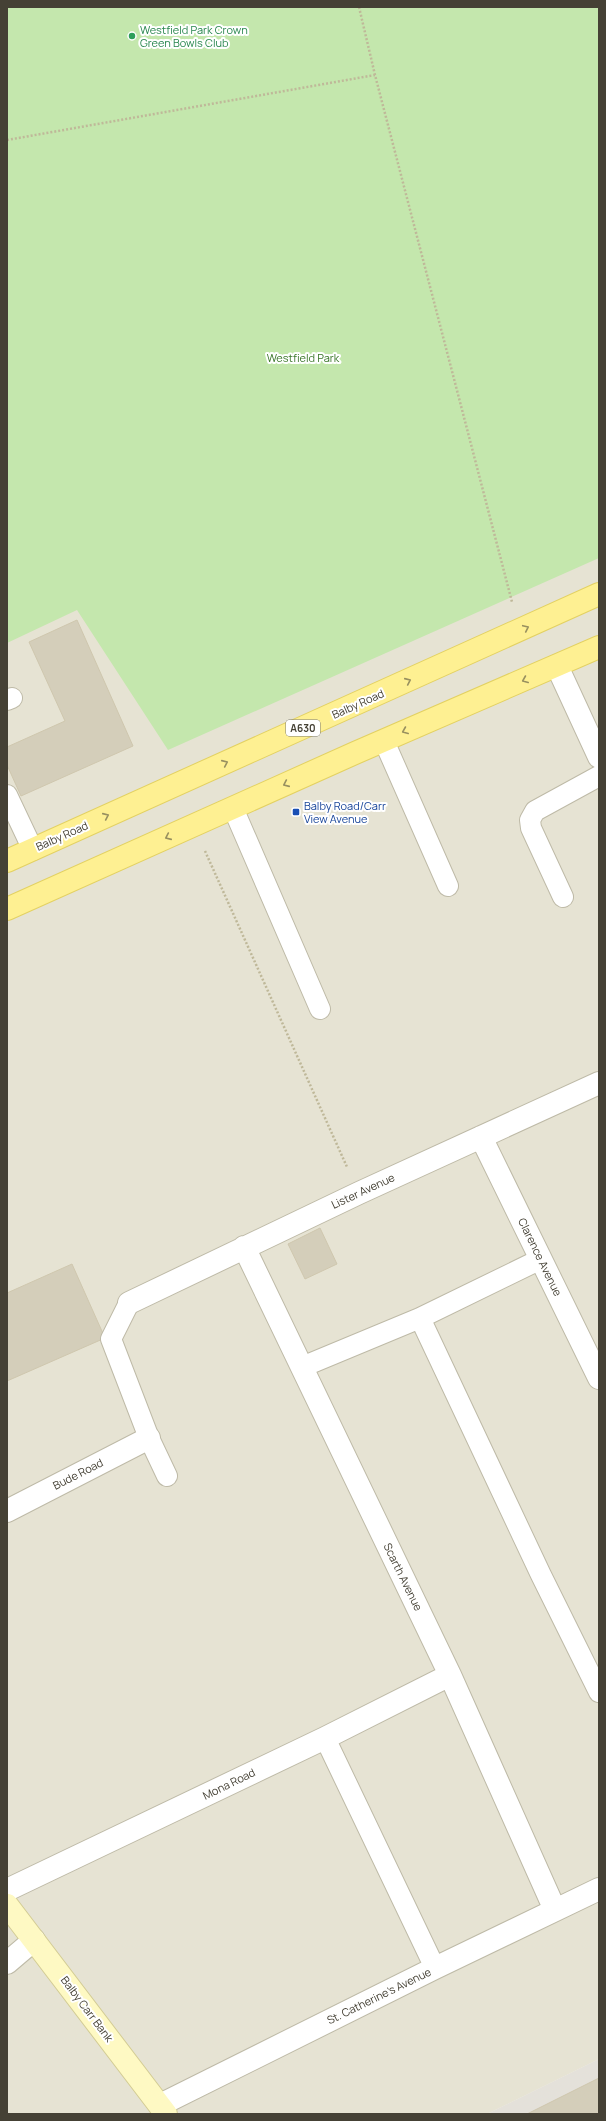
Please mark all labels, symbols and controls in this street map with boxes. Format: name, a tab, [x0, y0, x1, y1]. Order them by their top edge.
place label: Westfield Park Crown Green Bowls Club	[140, 22, 248, 50]
marker: Westfield Park Crown Green Bowls Club	[127, 31, 137, 41]
park label: Westfield Park	[267, 350, 340, 365]
one-way arrow	[522, 625, 530, 633]
one-way arrow	[521, 675, 529, 683]
one-way arrow	[404, 678, 411, 686]
street label: Balby Road	[329, 685, 386, 722]
road number: A630	[286, 720, 320, 736]
one-way arrow	[402, 727, 409, 735]
one-way arrow	[221, 760, 228, 768]
one-way arrow	[283, 779, 291, 787]
place label: Balby Road/Carr View Avenue	[304, 798, 386, 826]
marker: Balby Road/Carr View Avenue	[291, 807, 301, 817]
one-way arrow	[103, 813, 110, 821]
street label: Balby Road	[33, 817, 90, 854]
one-way arrow	[165, 832, 172, 840]
street label: Lister Avenue	[329, 1169, 397, 1212]
street label: Clarence Avenue	[515, 1215, 566, 1299]
street label: Bude Road	[50, 1455, 105, 1493]
street label: Scarth Avenue	[381, 1540, 427, 1614]
street label: Mona Road	[200, 1764, 258, 1803]
street label: St. Catherine's Avenue	[324, 1964, 434, 2027]
street label: Balby Carr Bank	[58, 1973, 117, 2045]

